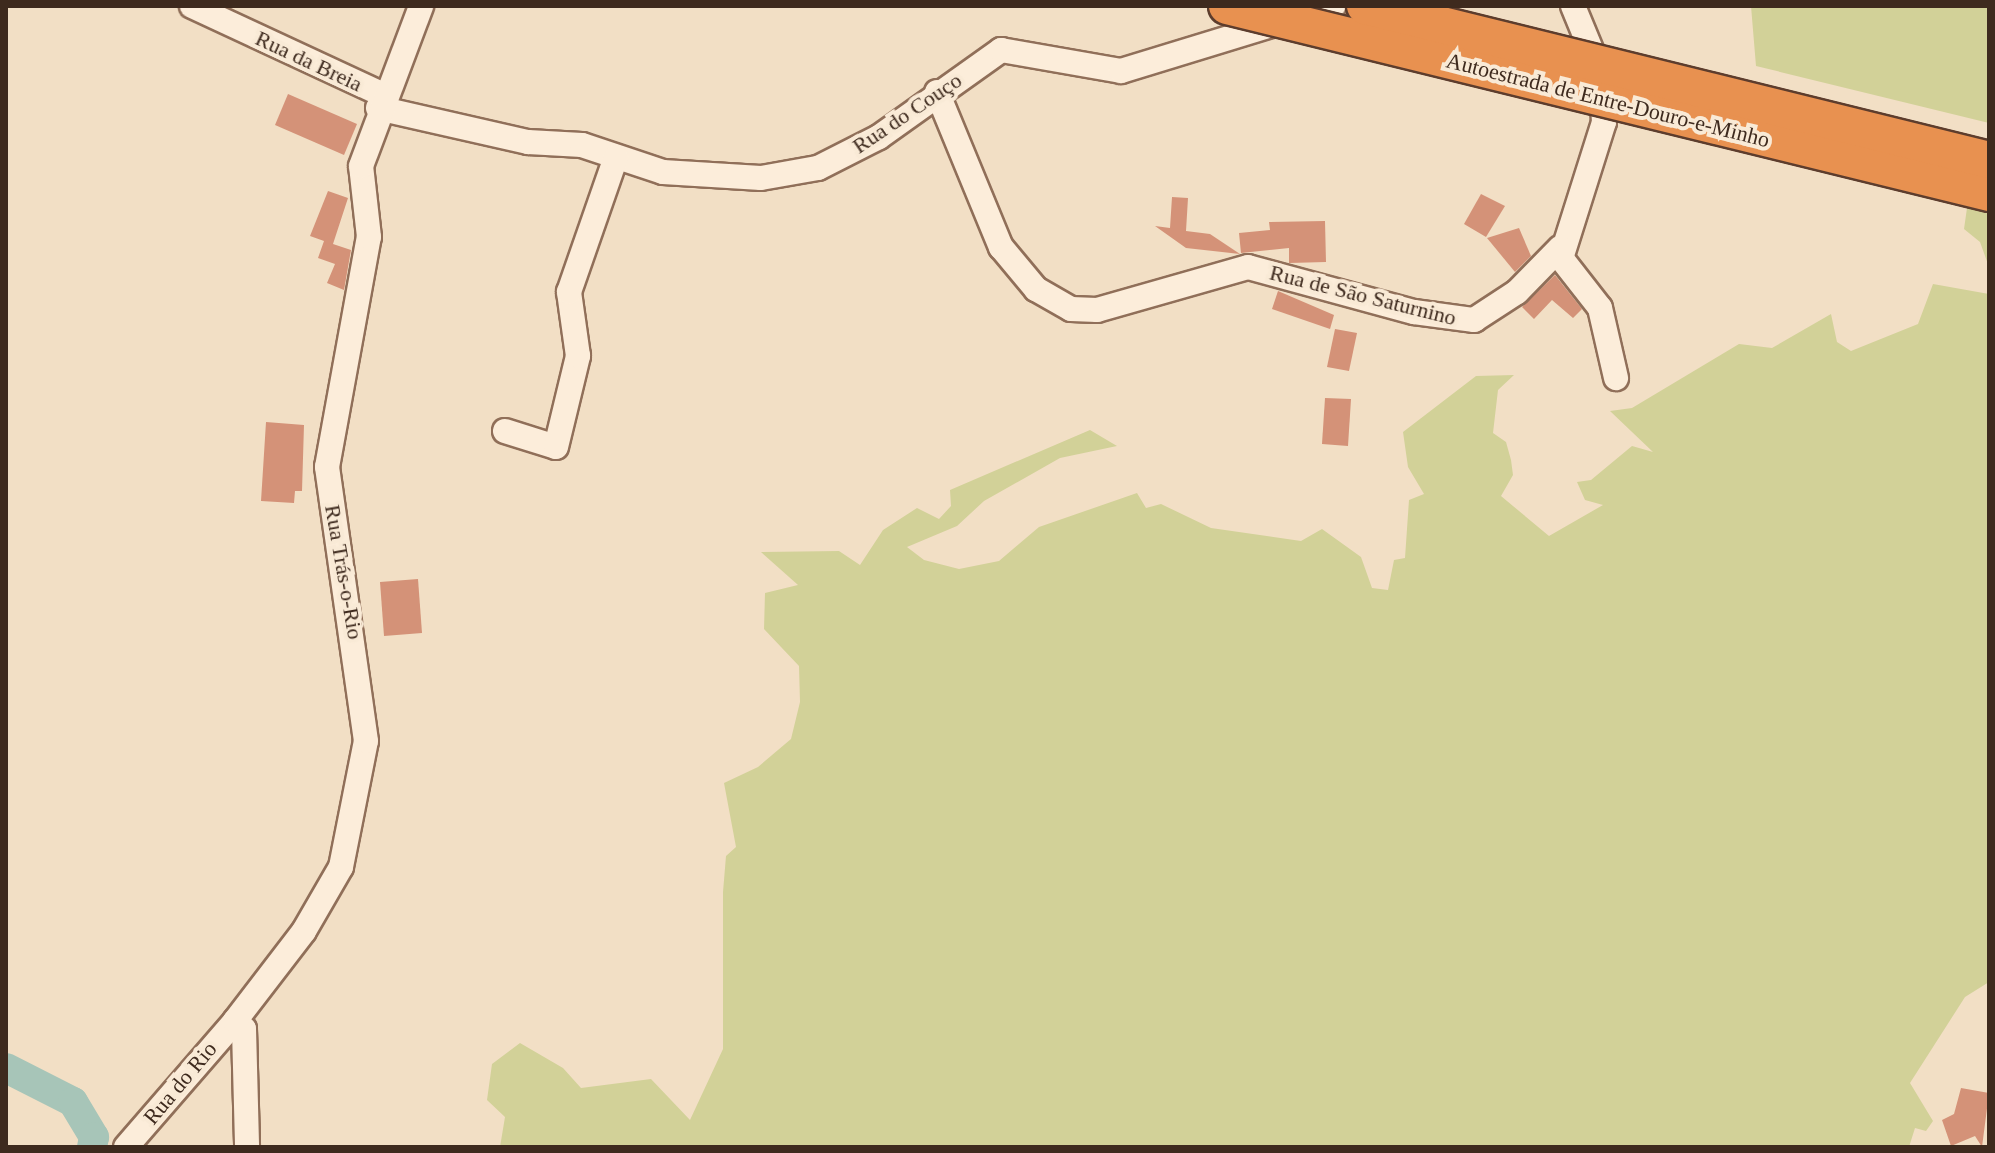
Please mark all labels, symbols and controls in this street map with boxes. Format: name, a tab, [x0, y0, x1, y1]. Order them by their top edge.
street label: Rua da Breia	[251, 25, 367, 97]
street label: Autoestrada de Entre-Douro-e-Minho	[1444, 47, 1772, 153]
street label: Rua do Couço	[847, 67, 967, 159]
street label: Rua de São Saturnino	[1267, 259, 1459, 331]
street label: Rua Trás-o-Rio	[319, 502, 369, 642]
street label: Rua do Rio	[138, 1036, 222, 1130]

